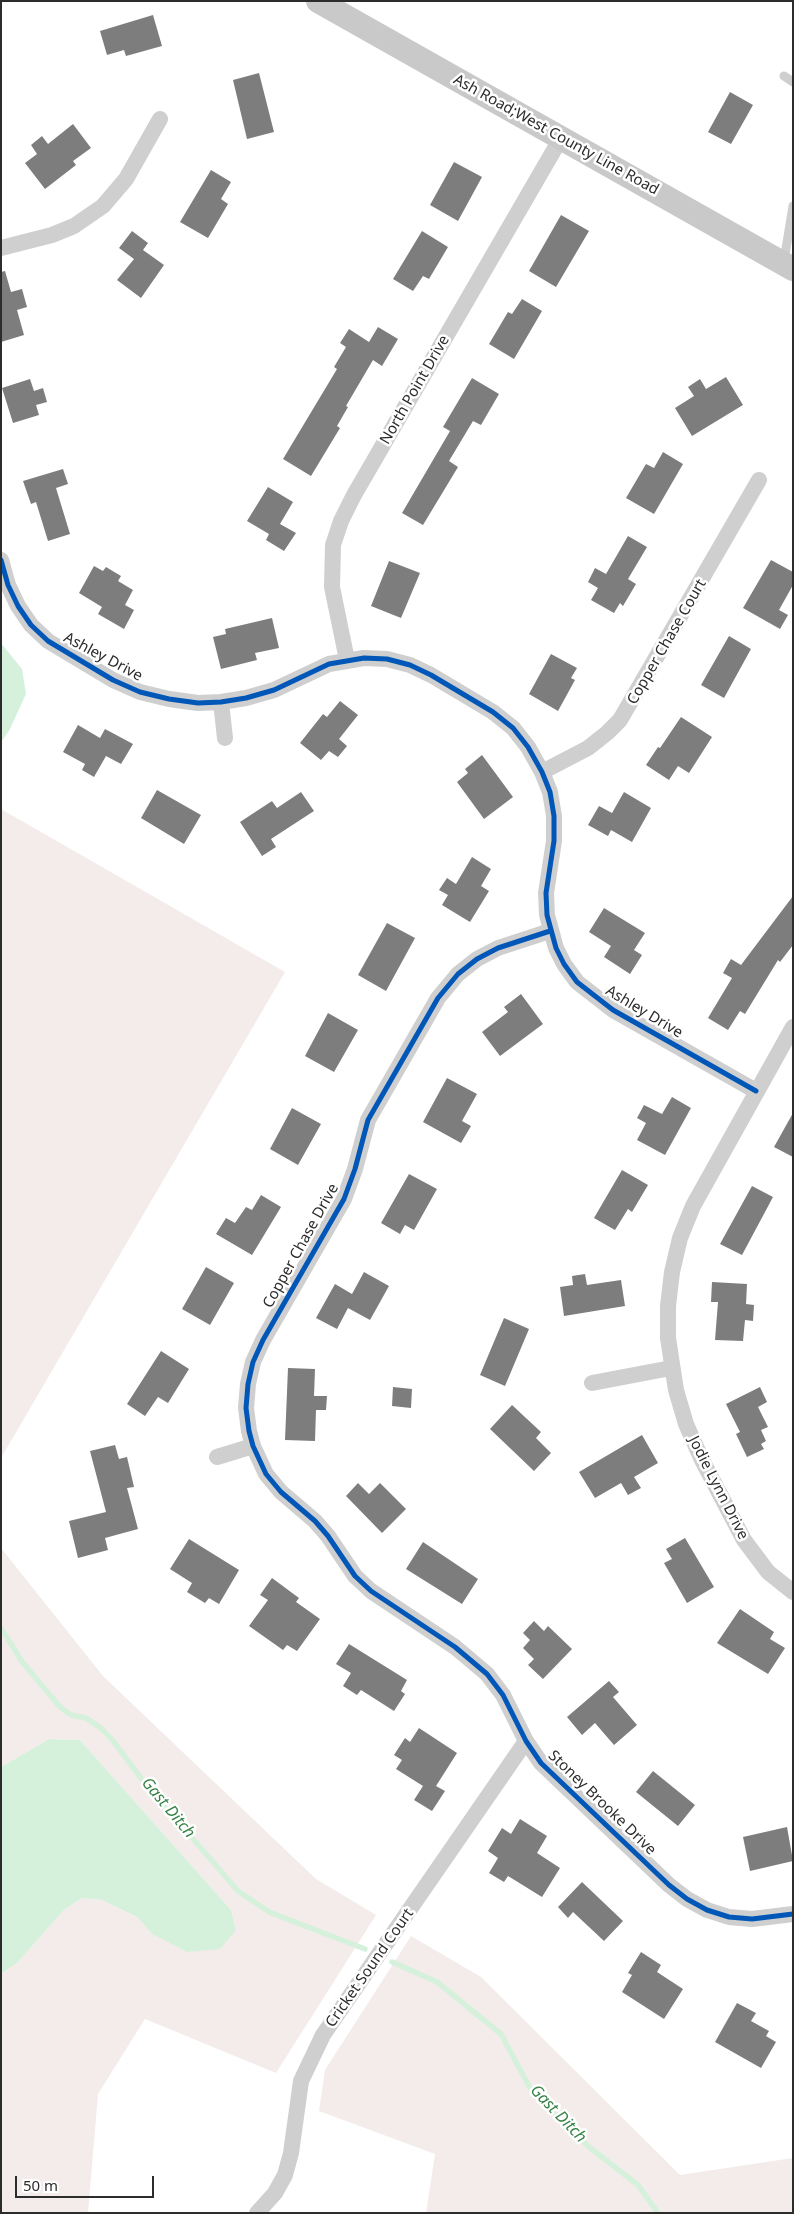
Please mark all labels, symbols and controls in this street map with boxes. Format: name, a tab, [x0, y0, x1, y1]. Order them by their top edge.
street label: Ash Road;West County Line Road	[450, 71, 662, 199]
street label: North Point Drive	[376, 332, 454, 448]
street label: Copper Chase Court	[624, 576, 710, 708]
street label: Ashley Drive	[60, 629, 146, 685]
street label: Ashley Drive	[602, 982, 686, 1042]
street label: Copper Chase Drive	[259, 1181, 343, 1311]
street label: Jodie Lynn Drive	[684, 1433, 752, 1543]
street label: Stoney Brooke Drive	[544, 1747, 660, 1859]
water label: Gast Ditch	[137, 1774, 199, 1842]
street label: Cricket Sound Court	[322, 1905, 418, 2031]
water label: Gast Ditch	[526, 2081, 590, 2147]
scale bar	[18, 2166, 156, 2198]
text: 50 m	[23, 2175, 58, 2195]

